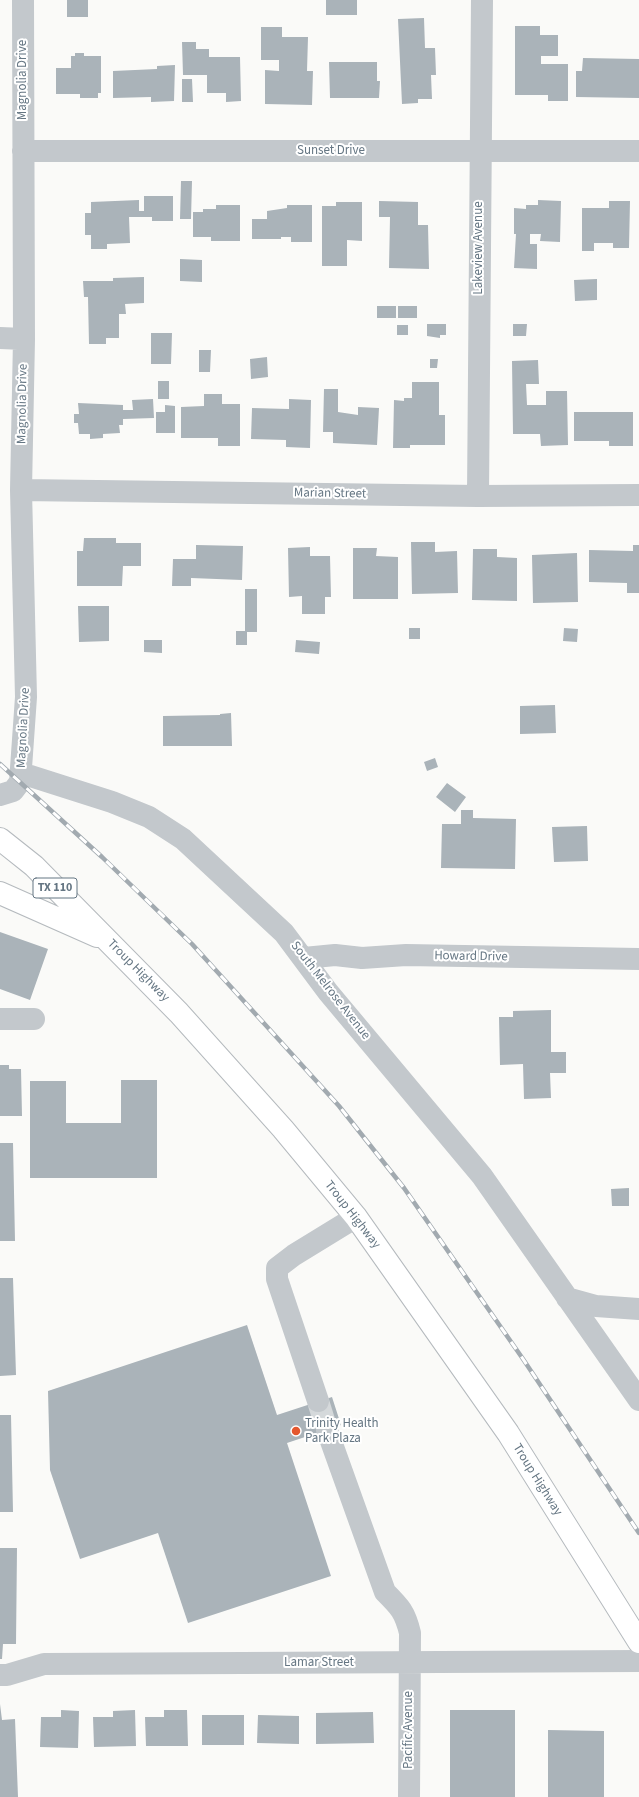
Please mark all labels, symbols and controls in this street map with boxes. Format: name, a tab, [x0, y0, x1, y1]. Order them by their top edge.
street label: Magnolia Drive	[15, 40, 31, 120]
street label: Sunset Drive	[297, 143, 365, 159]
street label: Lakeview Avenue	[471, 201, 487, 295]
street label: Magnolia Drive	[14, 364, 32, 444]
street label: Marian Street	[294, 486, 366, 502]
street label: Magnolia Drive	[14, 687, 34, 769]
road number: TX 110	[33, 878, 77, 898]
street label: Troup Highway	[104, 937, 172, 1005]
street label: South Melrose Avenue	[287, 939, 373, 1043]
street label: Howard Drive	[434, 949, 508, 965]
street label: Troup Highway	[321, 1178, 383, 1252]
place label: Trinity Health Park Plaza	[305, 1416, 379, 1447]
marker: Trinity Health Park Plaza	[290, 1425, 302, 1437]
street label: Troup Highway	[509, 1441, 565, 1519]
street label: Lamar Street	[284, 1655, 354, 1671]
street label: Pacific Avenue	[401, 1691, 417, 1769]

